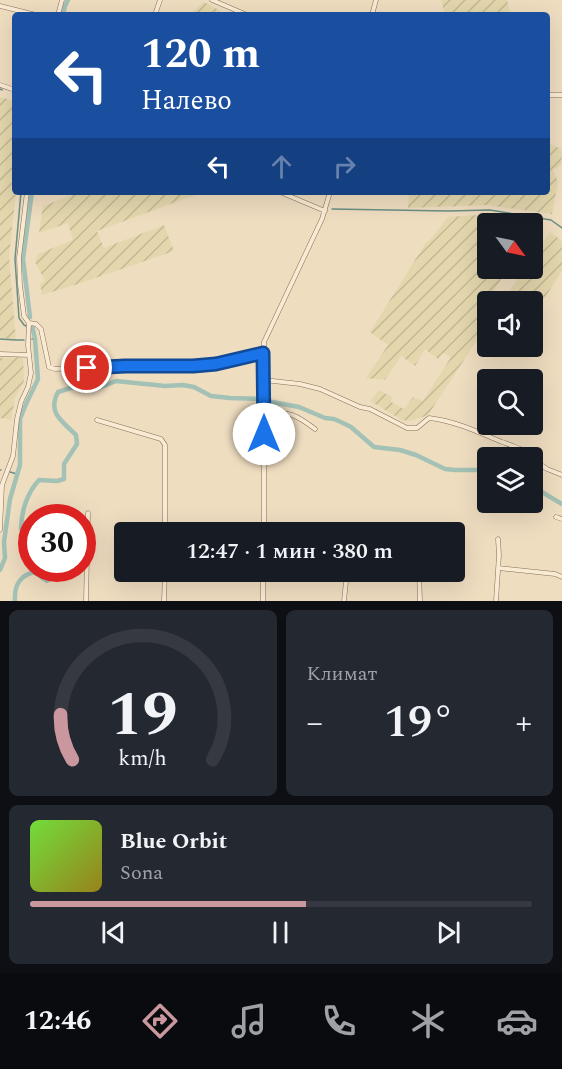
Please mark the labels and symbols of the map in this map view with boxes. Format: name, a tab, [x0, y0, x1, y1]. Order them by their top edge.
north arrow	[477, 213, 543, 279]
pin	[61, 342, 112, 393]
position arrow	[232, 402, 296, 466]
speed limit sign: 30	[18, 504, 96, 582]

